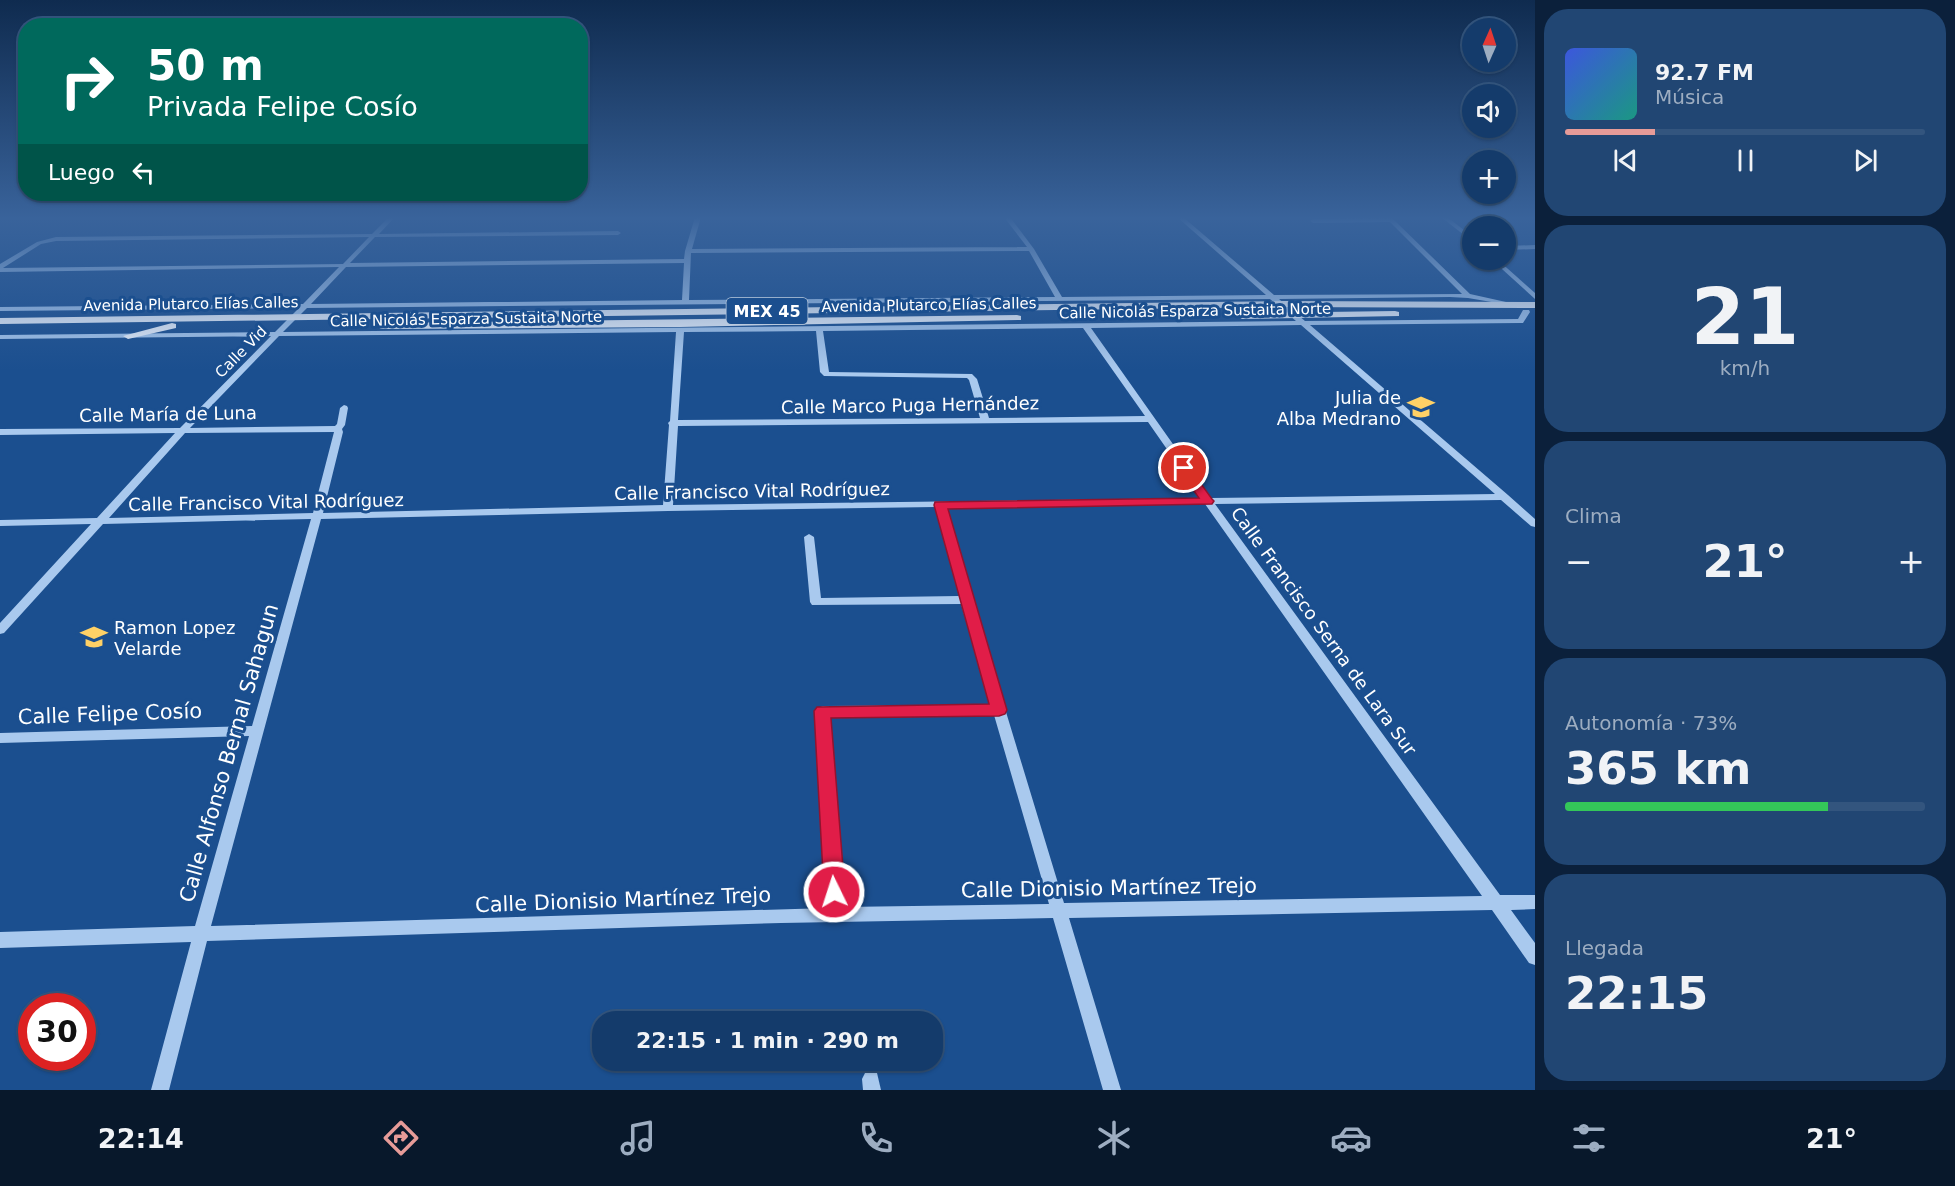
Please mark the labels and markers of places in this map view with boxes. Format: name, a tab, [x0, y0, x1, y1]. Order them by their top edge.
place label: Julia de Alba Medrano	[1277, 387, 1401, 429]
school or university icon: Julia de Alba Medrano	[1406, 392, 1436, 422]
pin	[1158, 442, 1209, 493]
place label: Ramon Lopez Velarde	[114, 617, 236, 659]
school or university icon: Ramon Lopez Velarde	[79, 622, 109, 652]

